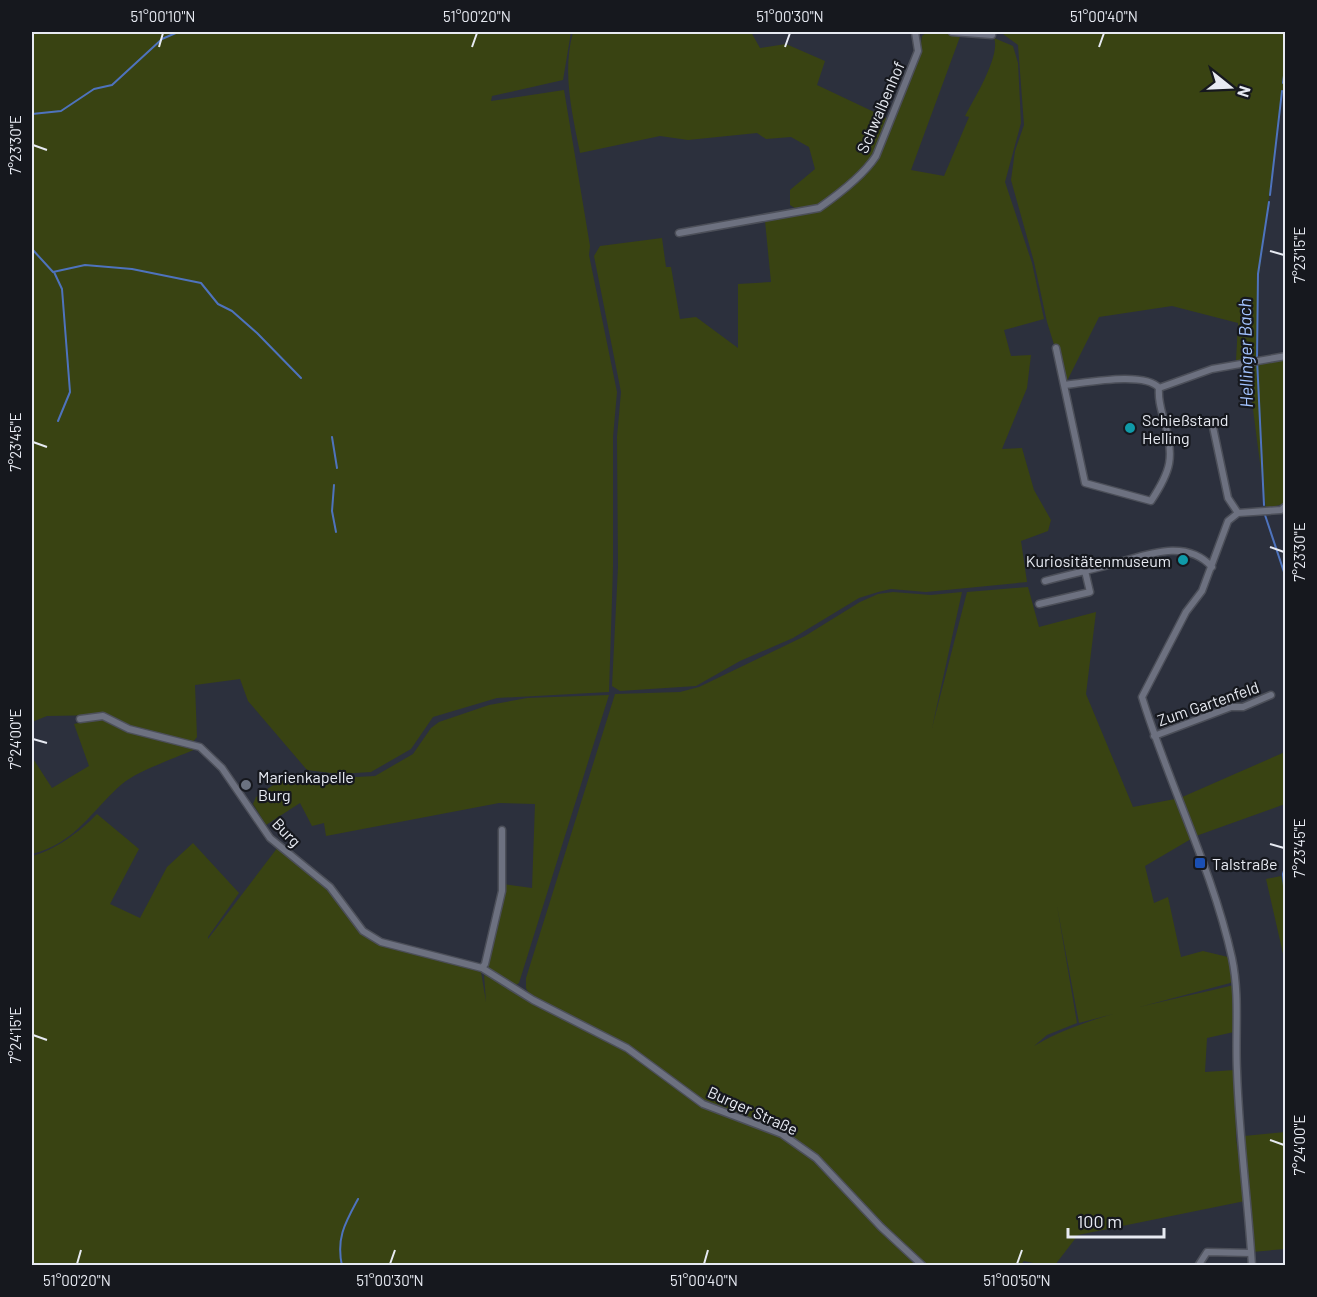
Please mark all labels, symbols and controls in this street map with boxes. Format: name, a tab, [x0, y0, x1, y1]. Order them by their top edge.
text: 51°00'10"N	[131, 7, 196, 25]
text: 51°00'20"N	[443, 7, 511, 25]
text: 51°00'30"N	[756, 7, 824, 25]
text: 51°00'40"N	[1070, 7, 1138, 25]
north arrow	[1200, 57, 1260, 117]
street label: Schwalbenhof	[852, 58, 908, 156]
text: N	[1234, 84, 1255, 100]
text: 7°23'30"E	[6, 115, 24, 175]
text: 7°23'15"E	[1290, 227, 1308, 283]
water label: Hellinger Bach	[1233, 298, 1257, 408]
place label: Schießstand Helling	[1142, 410, 1228, 447]
text: 7°23'45"E	[6, 412, 24, 472]
marker: Schießstand Helling	[1123, 421, 1137, 435]
text: 7°23'30"E	[1290, 522, 1308, 582]
place label: Kuriositätenmuseum	[1026, 551, 1171, 570]
marker: Kuriositätenmuseum	[1176, 553, 1190, 567]
street label: Zum Gartenfeld	[1155, 677, 1261, 729]
text: 7°24'00"E	[6, 709, 24, 769]
place label: Marienkapelle Burg	[258, 767, 354, 804]
marker: Marienkapelle Burg	[239, 778, 253, 792]
street label: Burg	[269, 814, 305, 850]
text: 7°23'45"E	[1290, 818, 1308, 878]
place label: Talstraße	[1212, 854, 1278, 873]
marker: Talstraße	[1193, 856, 1207, 870]
text: 7°24'15"E	[6, 1007, 24, 1063]
street label: Burger Straße	[705, 1082, 801, 1138]
text: 7°24'00"E	[1290, 1115, 1308, 1175]
scale bar	[1068, 1201, 1164, 1239]
text: 100 m	[1077, 1210, 1122, 1232]
text: 51°00'20"N	[43, 1271, 111, 1289]
text: 51°00'30"N	[356, 1271, 424, 1289]
text: 51°00'40"N	[670, 1271, 738, 1289]
text: 51°00'50"N	[983, 1271, 1051, 1289]

